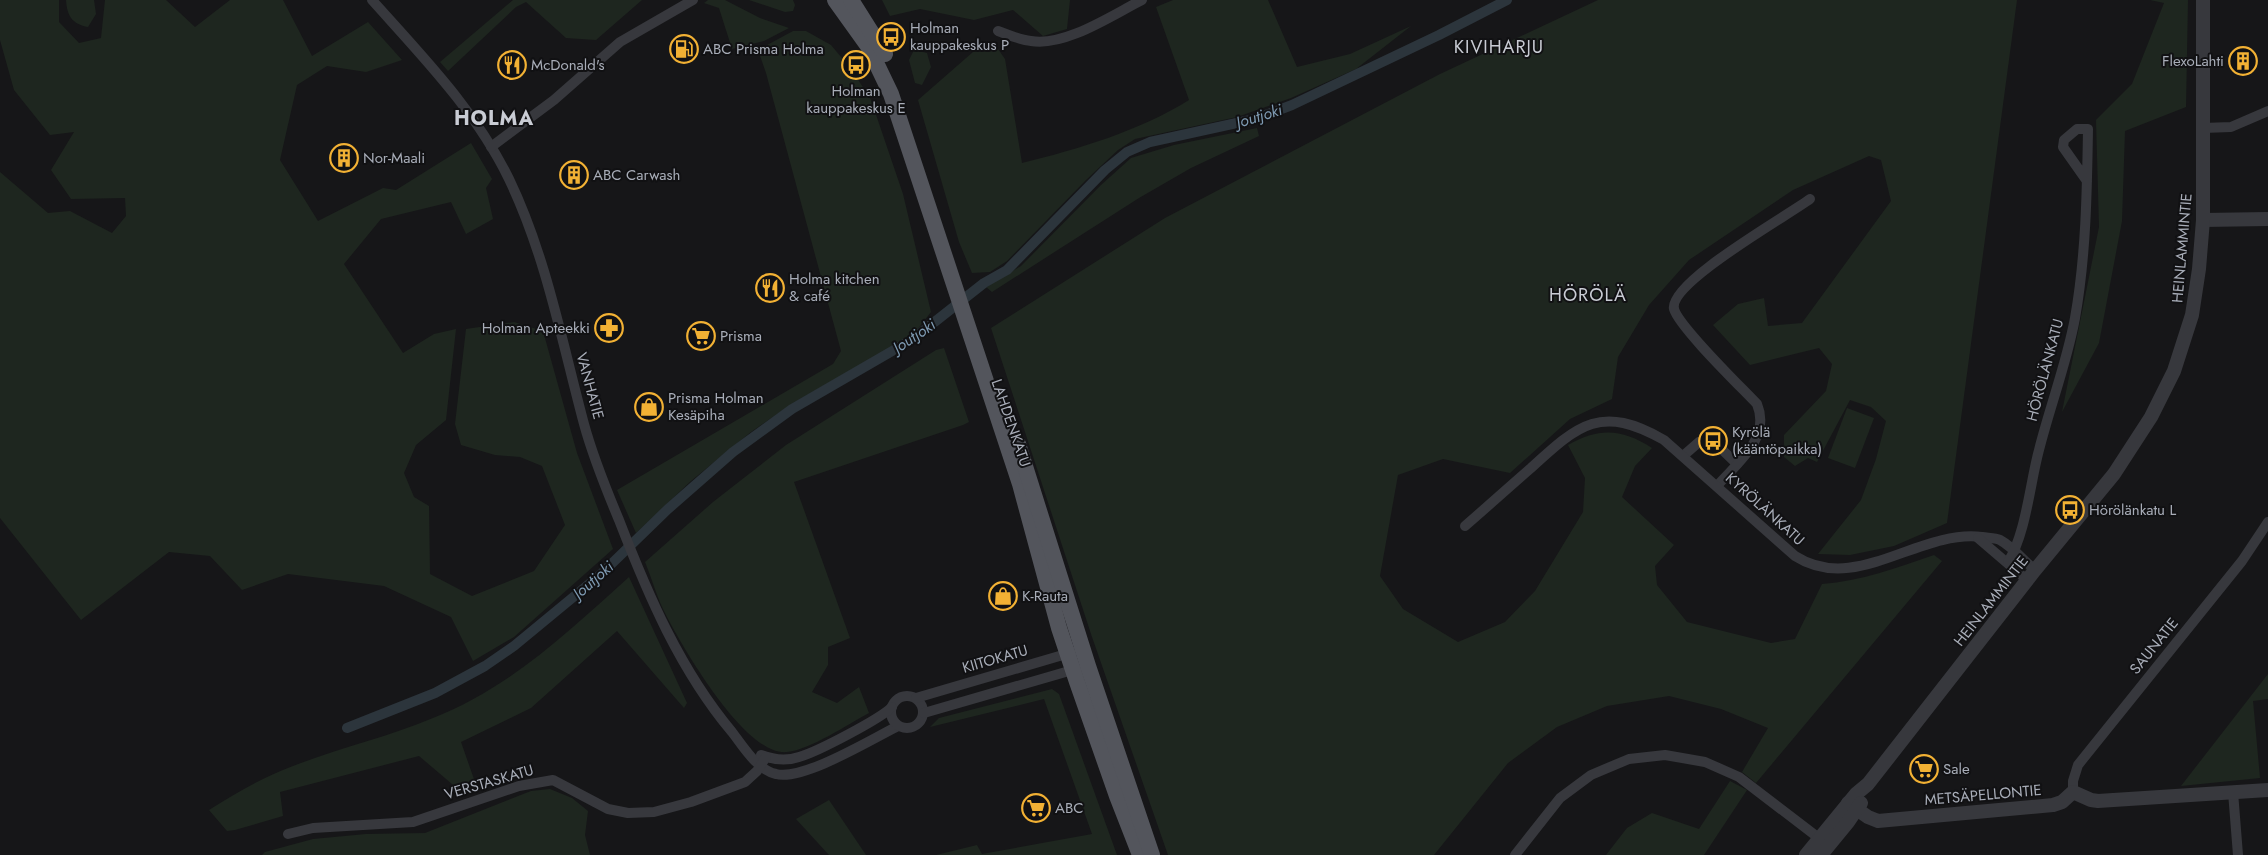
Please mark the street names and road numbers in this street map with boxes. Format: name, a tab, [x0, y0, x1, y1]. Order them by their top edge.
street label: HEINLAMMINTIE	[2166, 192, 2198, 304]
street label: HÖRÖLÄNKATU	[2021, 316, 2069, 424]
street label: VANHATIE	[571, 350, 609, 422]
street label: LAHDENKATU	[986, 376, 1036, 470]
street label: KYRÖLÄNKATU	[1720, 467, 1810, 551]
street label: HEINLAMMINTIE	[1949, 551, 2033, 651]
street label: SAUNATIE	[2124, 613, 2184, 679]
street label: KIITOKATU	[959, 639, 1031, 679]
street label: VERSTASKATU	[442, 759, 536, 805]
street label: METSÄPELLONTIE	[1924, 779, 2042, 811]

